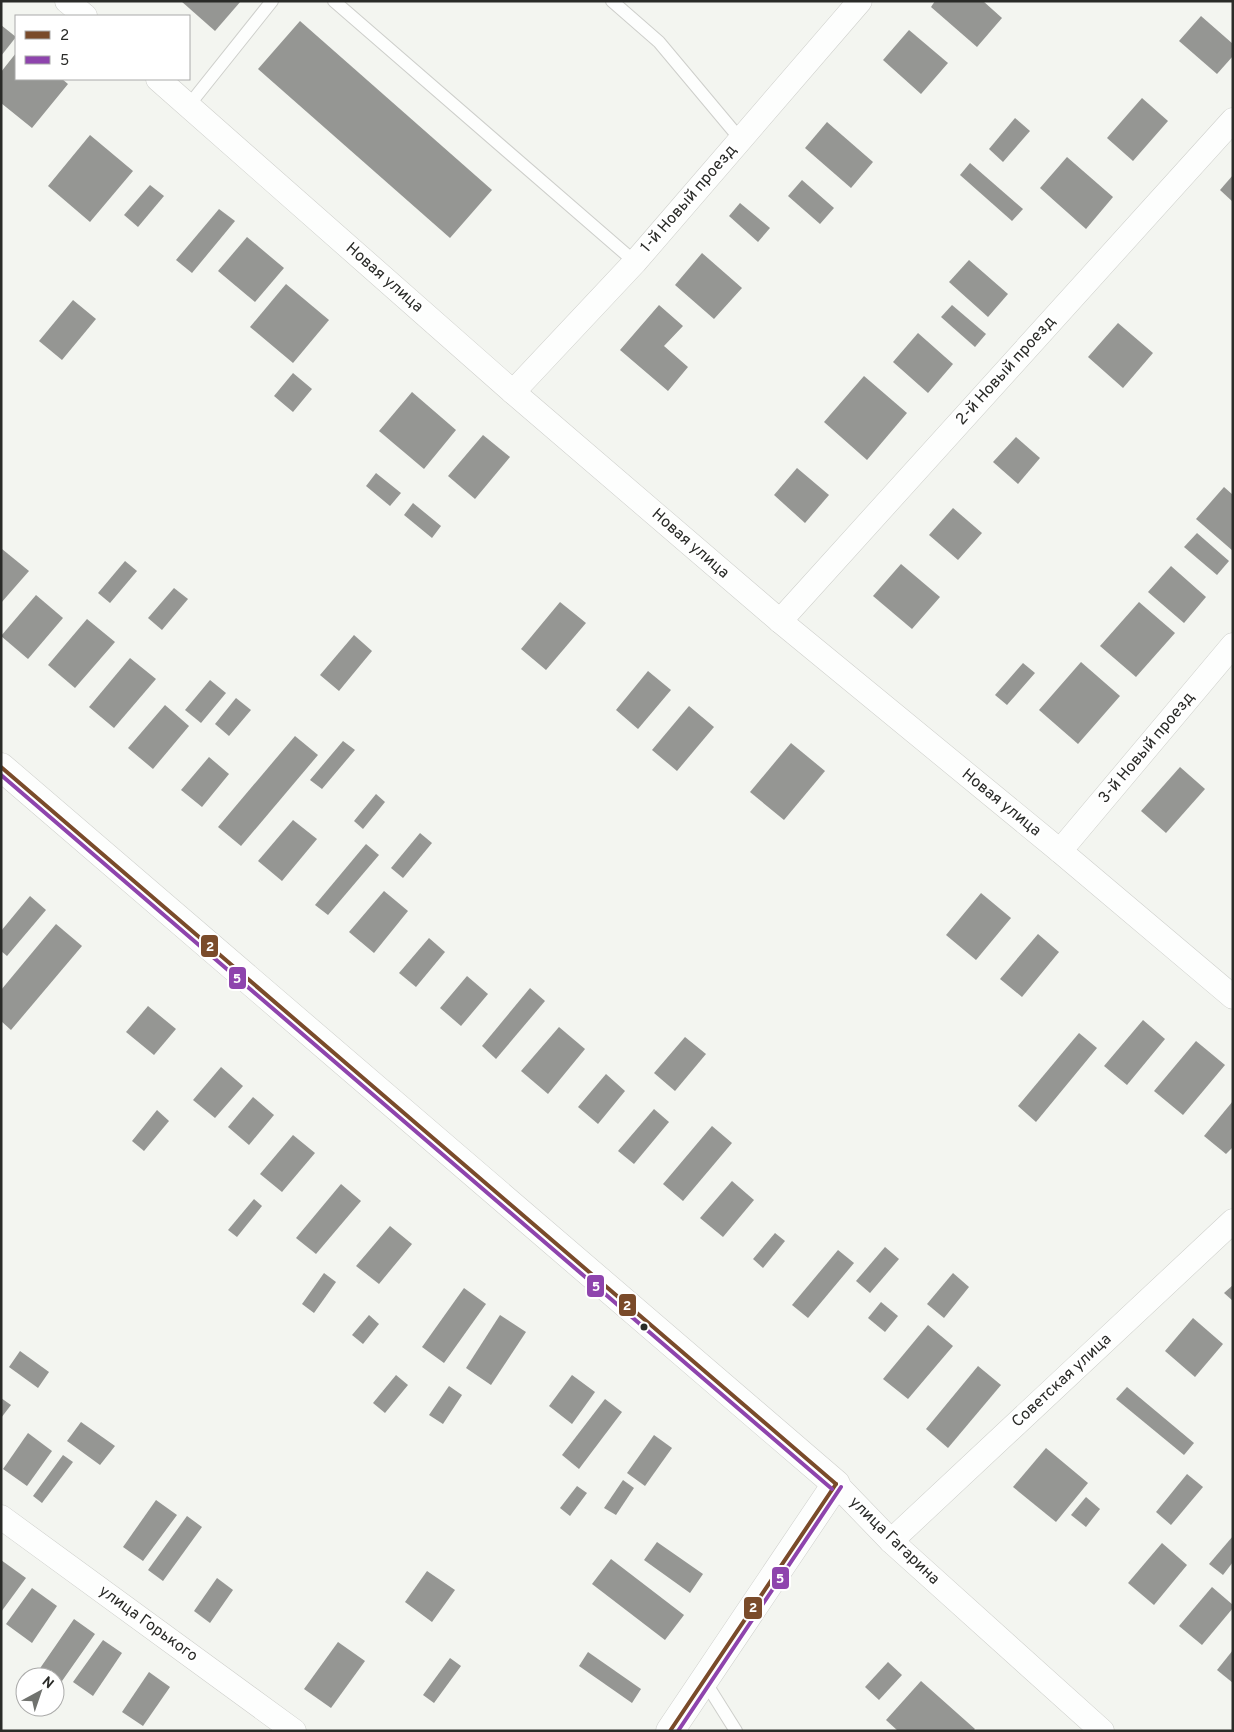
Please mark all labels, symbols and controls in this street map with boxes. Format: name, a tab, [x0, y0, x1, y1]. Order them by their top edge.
legend	[15, 15, 190, 80]
text: 2	[60, 27, 69, 46]
text: 5	[60, 52, 69, 71]
street label: 1-й Новый проезд	[637, 141, 741, 257]
street label: Новая улица	[341, 239, 427, 317]
street label: 2-й Новый проезд	[952, 312, 1060, 430]
street label: Новая улица	[647, 505, 733, 583]
street label: 3-й Новый проезд	[1094, 688, 1200, 808]
street label: Новая улица	[957, 765, 1045, 841]
line badge: 2	[200, 934, 219, 958]
text: 2	[206, 939, 214, 956]
line badge: 5	[228, 966, 247, 990]
text: 5	[233, 971, 241, 988]
line badge: 5	[586, 1274, 605, 1298]
text: 5	[592, 1279, 600, 1296]
line badge: 2	[618, 1293, 637, 1317]
text: 2	[623, 1298, 631, 1315]
unlabelled marker	[639, 1322, 649, 1332]
street label: Советская улица	[1008, 1330, 1116, 1432]
street label: улица Гагарина	[844, 1493, 944, 1589]
line badge: 5	[771, 1566, 790, 1590]
text: 5	[776, 1571, 784, 1588]
street label: улица Горького	[94, 1581, 202, 1667]
line badge: 2	[743, 1596, 763, 1620]
text: 2	[749, 1600, 757, 1617]
north arrow	[15, 1667, 65, 1717]
text: N	[38, 1673, 57, 1693]

